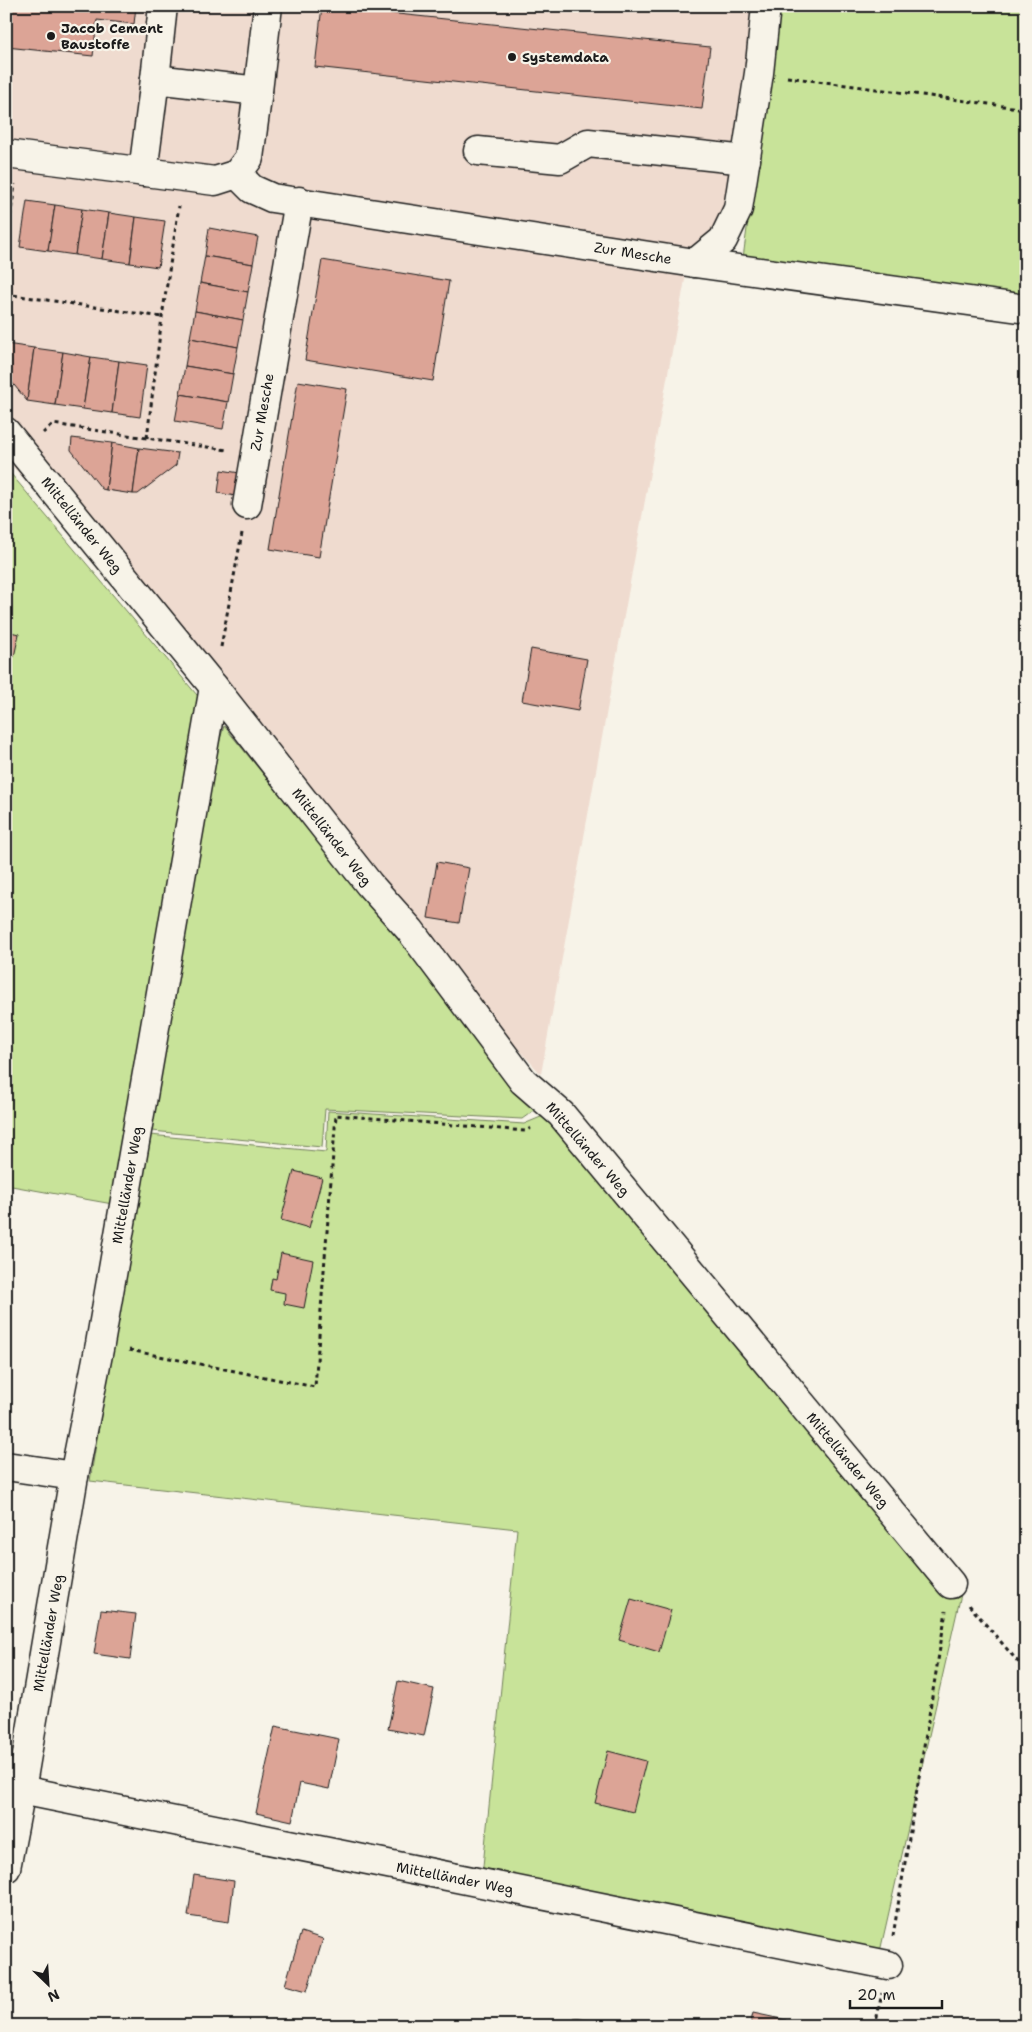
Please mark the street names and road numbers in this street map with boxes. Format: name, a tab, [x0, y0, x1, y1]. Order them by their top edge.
street label: Zur Mesche	[593, 238, 673, 268]
street label: Zur Mesche	[246, 372, 278, 452]
street label: Mittelländer Weg	[37, 473, 127, 577]
street label: Mittelländer Weg	[288, 784, 376, 890]
street label: Mittelländer Weg	[542, 1098, 634, 1200]
street label: Mittelländer Weg	[108, 1125, 146, 1245]
street label: Mittelländer Weg	[803, 1409, 893, 1511]
street label: Mittelländer Weg	[29, 1573, 67, 1693]
street label: Mittelländer Weg	[395, 1858, 515, 1898]

